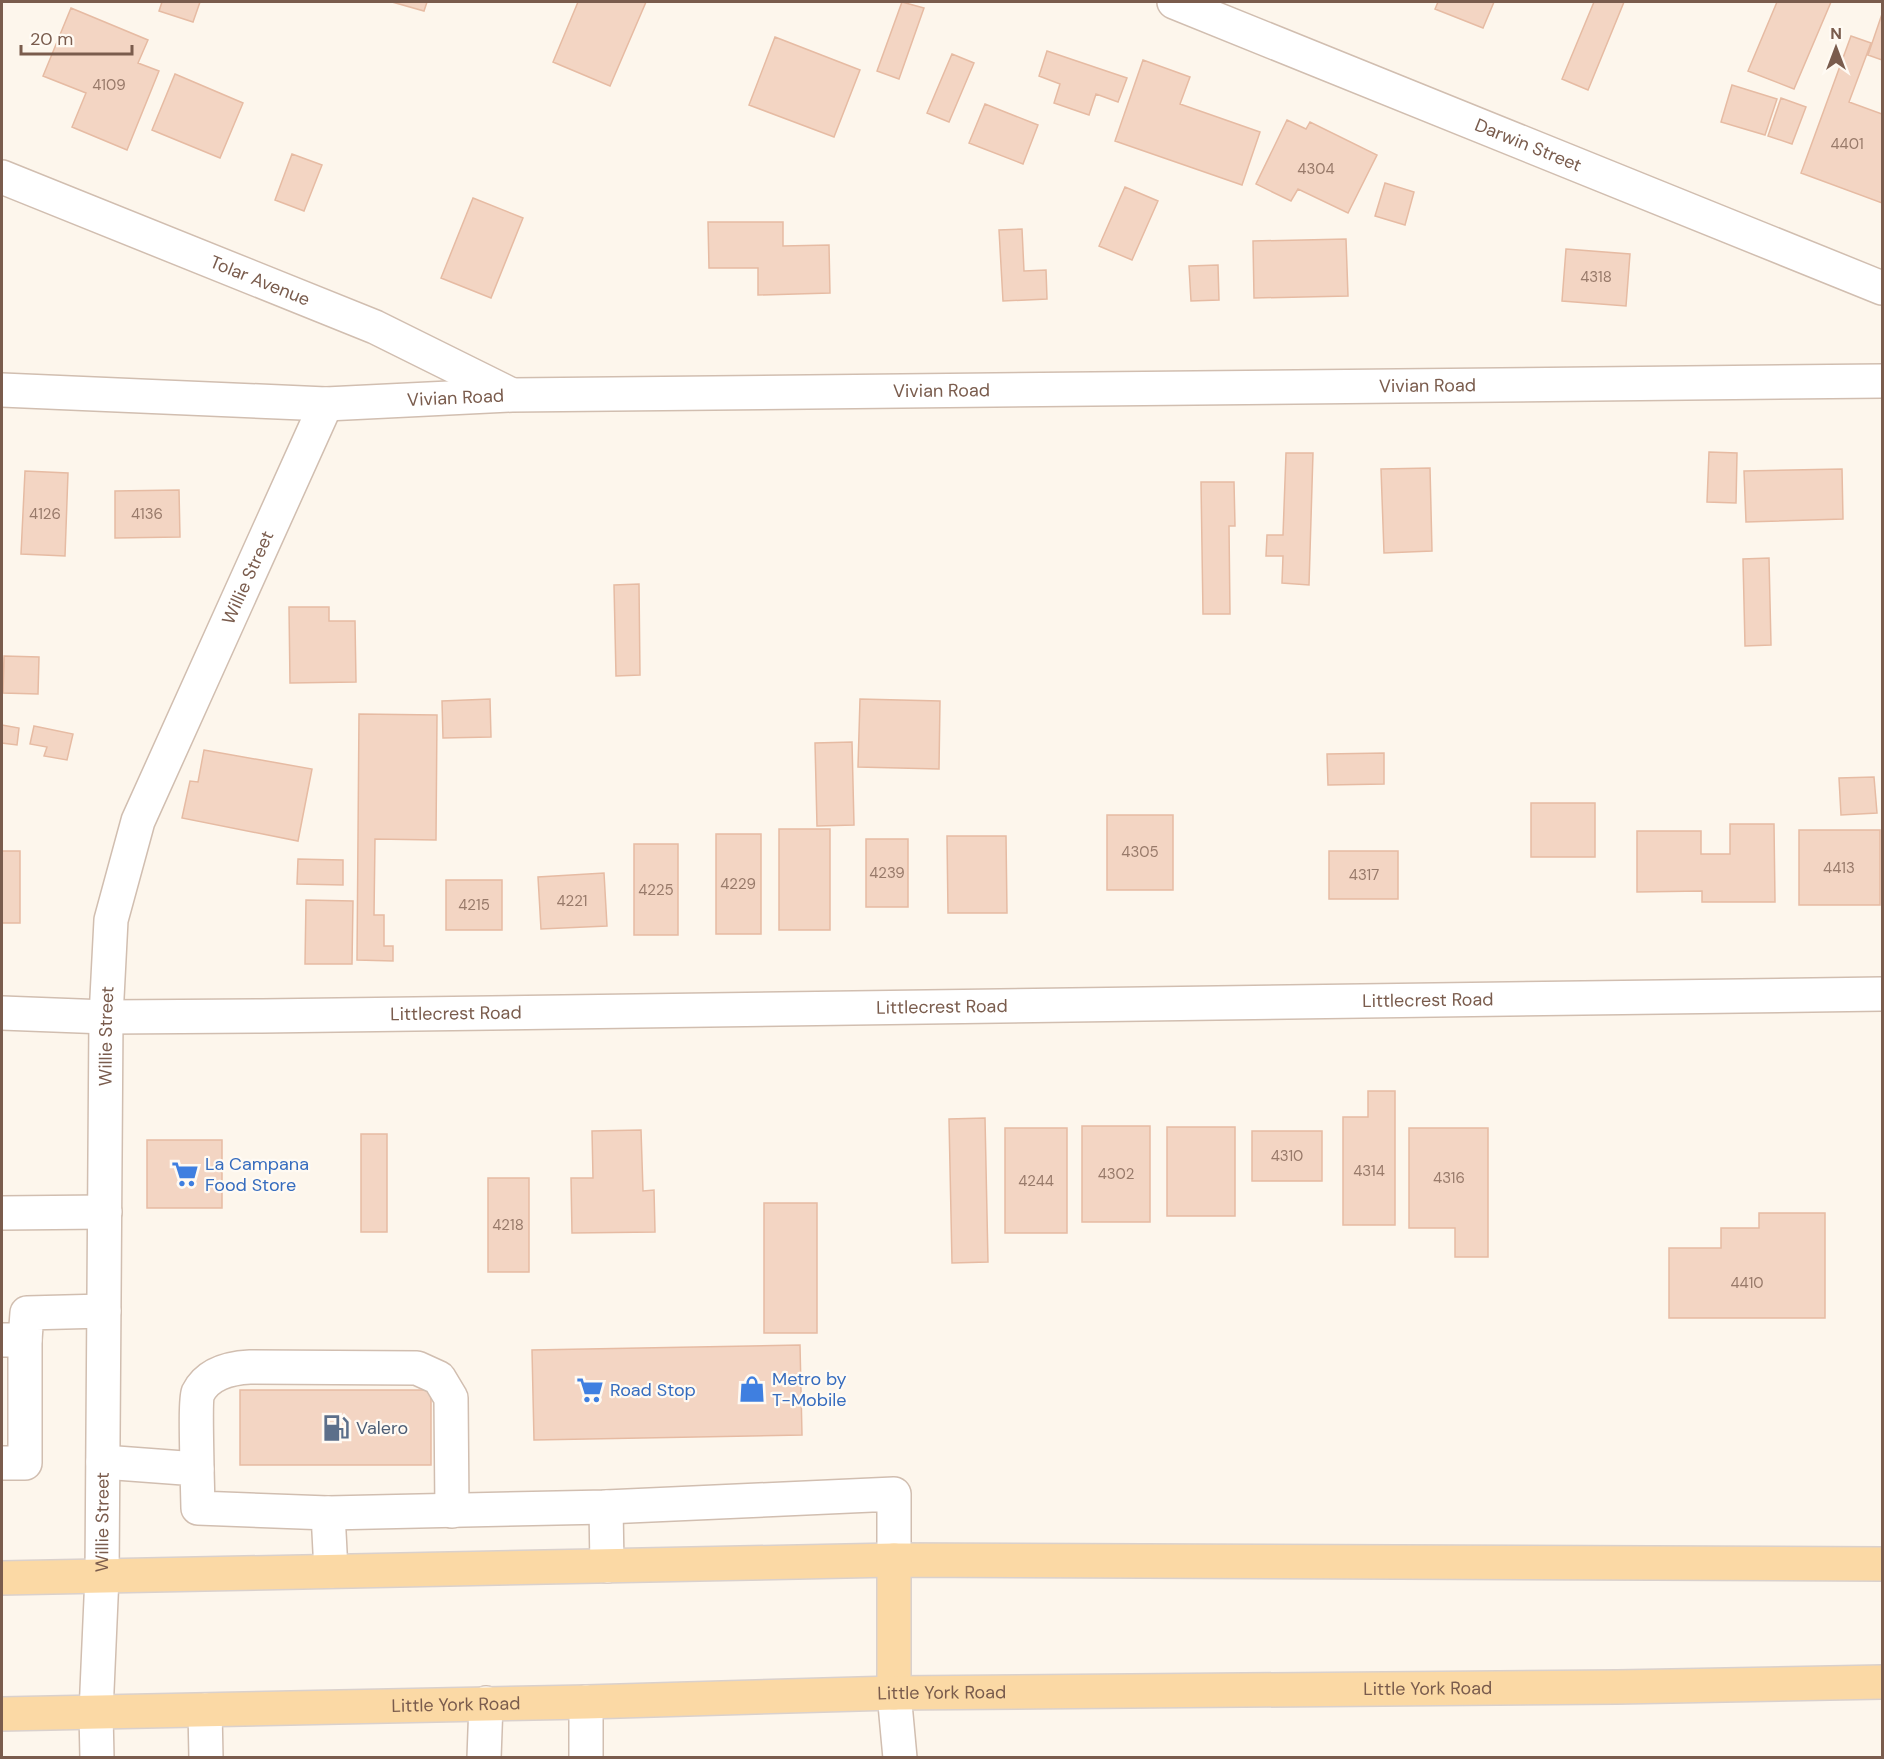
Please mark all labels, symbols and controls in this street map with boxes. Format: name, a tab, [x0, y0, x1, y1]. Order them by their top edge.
scale bar	[21, 18, 132, 56]
north arrow	[1806, 18, 1866, 78]
text: N	[1830, 23, 1842, 44]
text: 20 m	[30, 27, 73, 51]
house number: 4109	[92, 75, 126, 95]
street label: Darwin Street	[1471, 113, 1585, 177]
house number: 4401	[1830, 134, 1864, 154]
house number: 4304	[1297, 159, 1335, 179]
street label: Tolar Avenue	[206, 250, 313, 312]
house number: 4318	[1580, 267, 1612, 287]
street label: Vivian Road	[1379, 373, 1476, 398]
street label: Vivian Road	[893, 378, 990, 403]
street label: Vivian Road	[406, 383, 505, 412]
house number: 4126	[29, 504, 61, 524]
house number: 4136	[131, 504, 163, 524]
street label: Willie Street	[216, 527, 279, 628]
house number: 4305	[1121, 842, 1159, 862]
house number: 4413	[1823, 858, 1855, 878]
house number: 4239	[869, 863, 905, 883]
house number: 4317	[1349, 865, 1379, 885]
house number: 4229	[720, 874, 756, 894]
house number: 4225	[638, 880, 674, 900]
house number: 4221	[556, 891, 588, 911]
house number: 4215	[458, 895, 490, 915]
street label: Willie Street	[94, 985, 120, 1086]
street label: Littlecrest Road	[1362, 987, 1494, 1013]
street label: Littlecrest Road	[876, 994, 1008, 1020]
street label: Littlecrest Road	[390, 1000, 522, 1026]
house number: 4310	[1271, 1146, 1303, 1166]
place label: La Campana Food Store	[205, 1152, 309, 1197]
supermarket icon: La Campana Food Store	[170, 1159, 200, 1189]
house number: 4314	[1353, 1161, 1385, 1181]
house number: 4302	[1098, 1164, 1134, 1184]
house number: 4316	[1433, 1168, 1465, 1188]
house number: 4244	[1018, 1171, 1054, 1191]
house number: 4218	[492, 1215, 524, 1235]
house number: 4410	[1730, 1273, 1764, 1293]
place label: Metro by T-Mobile	[772, 1367, 847, 1412]
shop icon: Metro by T-Mobile	[737, 1374, 767, 1404]
supermarket icon: Road Stop	[575, 1375, 605, 1405]
place label: Road Stop	[610, 1378, 696, 1402]
fuel station icon: Valero	[321, 1413, 351, 1443]
place label: Valero	[356, 1416, 408, 1440]
street label: Willie Street	[90, 1472, 115, 1572]
street label: Little York Road	[1363, 1676, 1492, 1701]
street label: Little York Road	[877, 1680, 1006, 1705]
street label: Little York Road	[391, 1691, 521, 1718]

